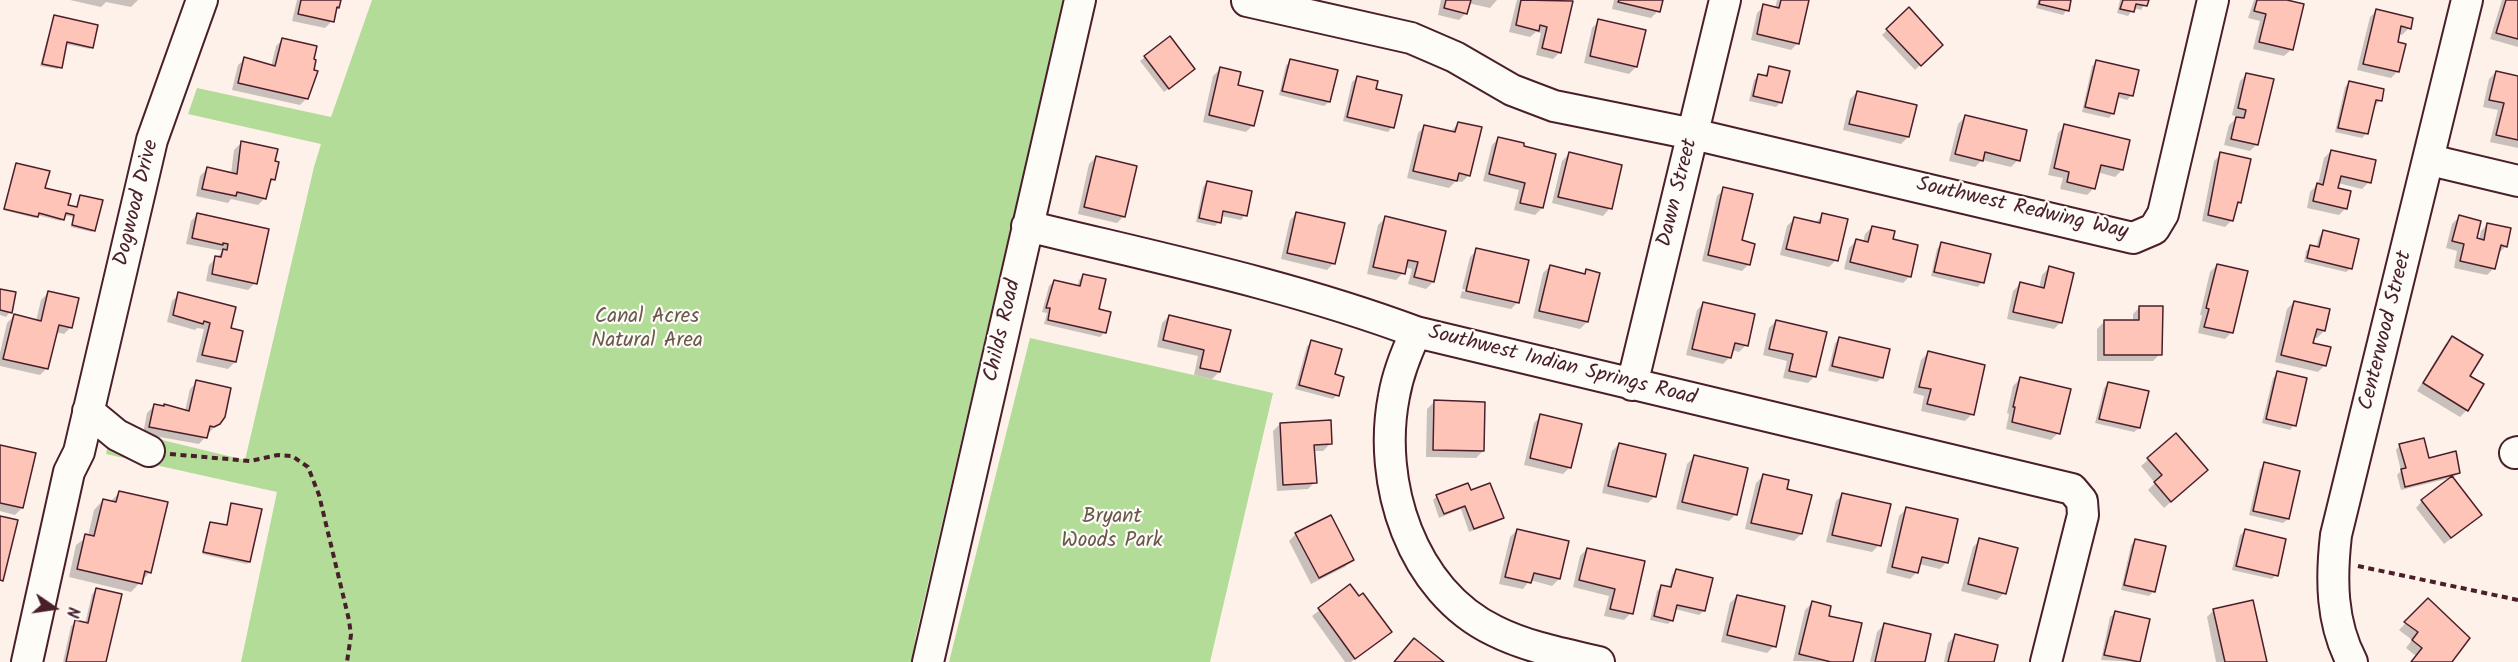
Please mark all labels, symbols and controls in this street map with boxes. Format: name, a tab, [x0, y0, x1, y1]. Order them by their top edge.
street label: Dawn Street	[1653, 136, 1705, 250]
street label: Dogwood Drive	[110, 137, 166, 269]
street label: Southwest Redwing Way	[1914, 173, 2130, 247]
street label: Centerwood Street	[2355, 249, 2419, 413]
street label: Childs Road	[980, 278, 1028, 384]
park label: Canal Acres Natural Area	[591, 305, 703, 355]
street label: Southwest Indian Springs Road	[1425, 321, 1699, 413]
park label: Bryant Woods Park	[1061, 505, 1163, 555]
north arrow	[24, 578, 84, 638]
text: N	[59, 604, 85, 620]

